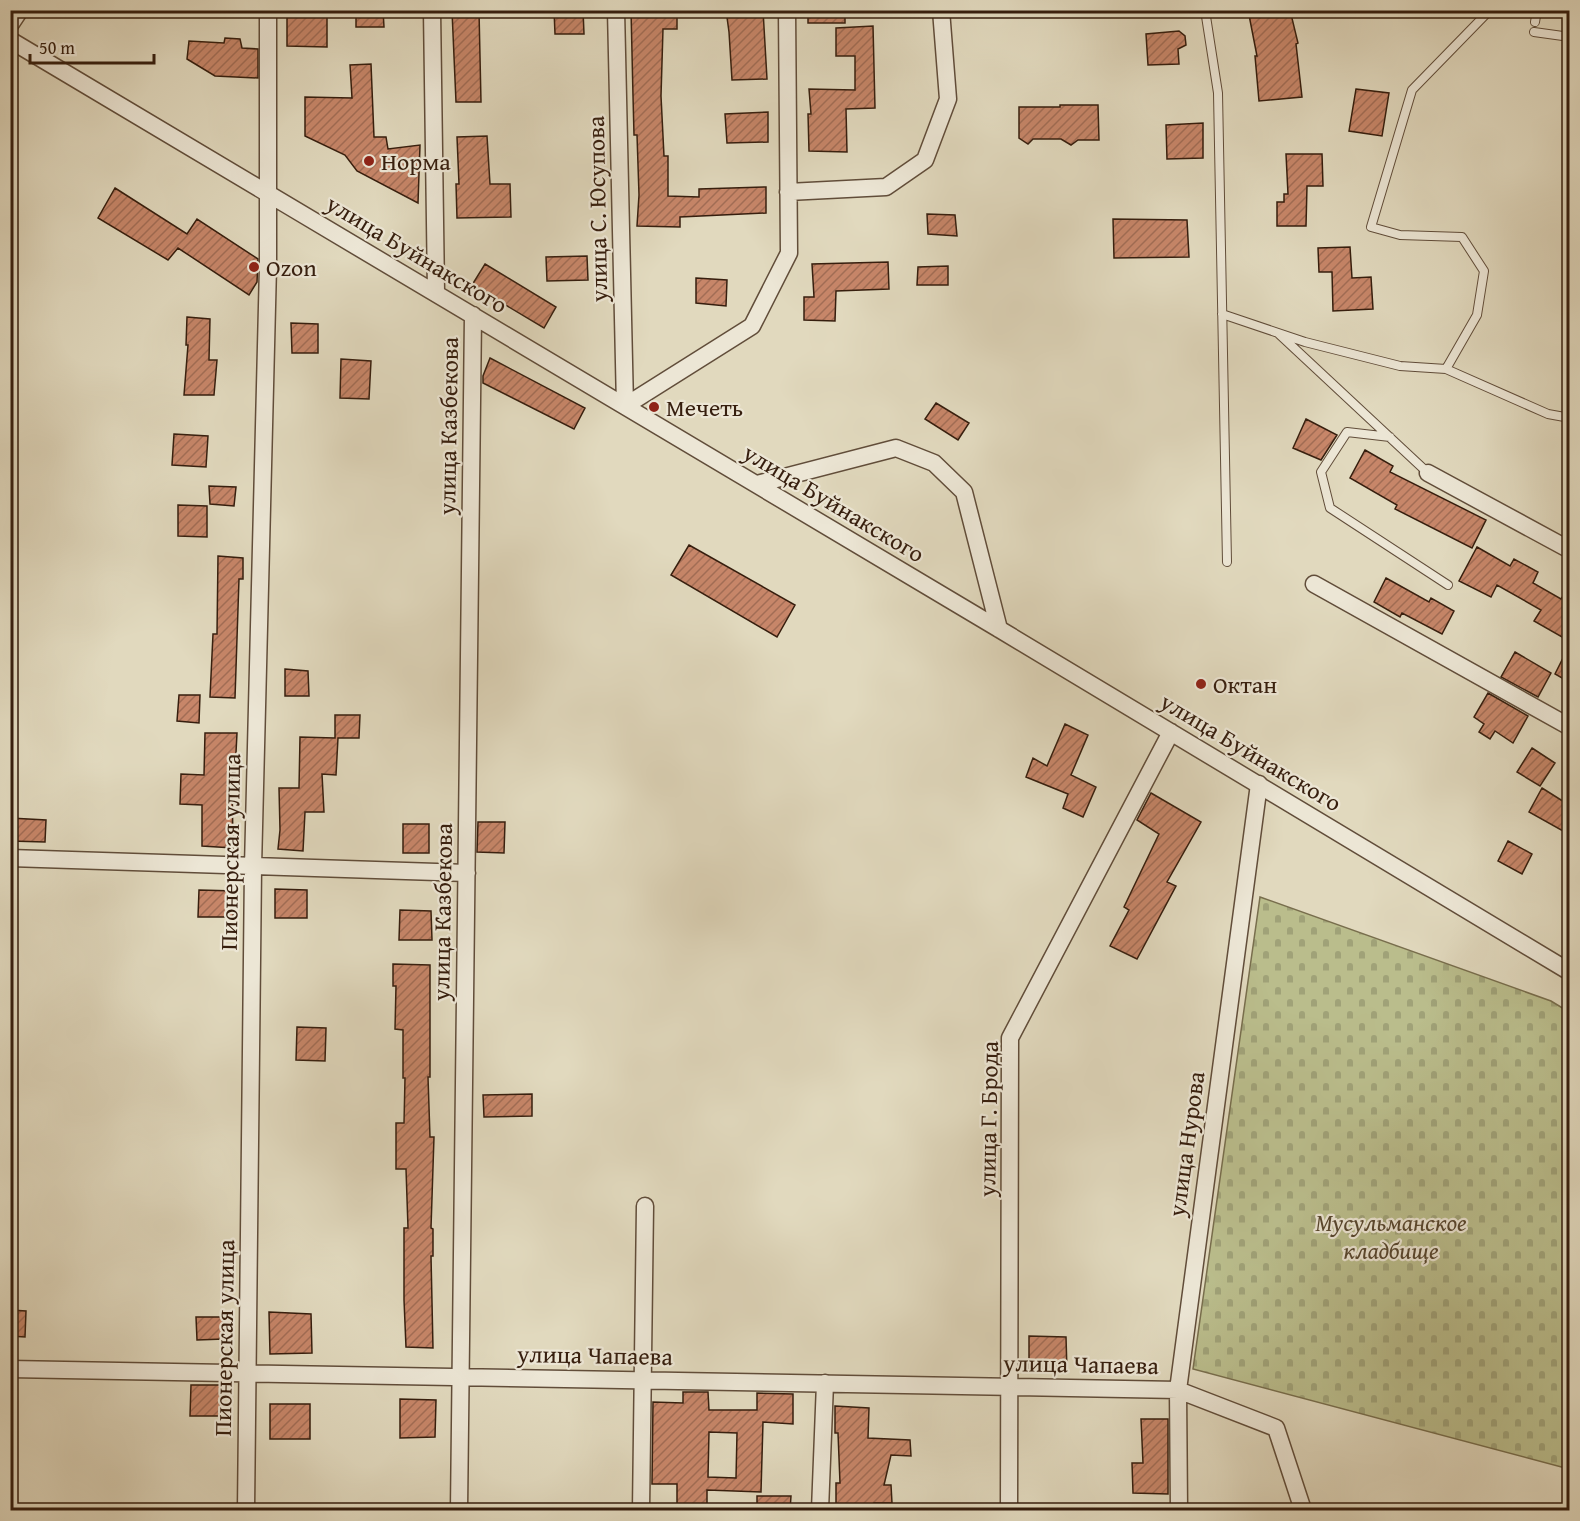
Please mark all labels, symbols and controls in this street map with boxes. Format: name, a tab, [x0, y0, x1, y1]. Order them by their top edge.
scale bar	[30, 27, 154, 65]
text: 50 m	[39, 34, 75, 61]
street label: улица С. Юсупова	[578, 115, 616, 304]
place label: Норма	[381, 144, 451, 179]
marker: Норма	[362, 154, 376, 168]
street label: улица Буйнакского	[319, 185, 514, 322]
place label: Ozon	[266, 250, 317, 285]
marker: Ozon	[247, 260, 261, 274]
street label: улица Казбекова	[429, 336, 467, 516]
place label: Мечеть	[666, 390, 743, 425]
marker: Мечеть	[647, 400, 661, 414]
street label: улица Буйнакского	[736, 434, 931, 571]
place label: Октан	[1213, 667, 1277, 702]
marker: Октан	[1194, 677, 1208, 691]
street label: улица Буйнакского	[1153, 683, 1348, 820]
street label: Пионерская улица	[211, 753, 249, 951]
street label: улица Казбекова	[423, 822, 461, 1002]
street label: улица Г. Брода	[969, 1040, 1007, 1198]
street label: улица Нурова	[1158, 1068, 1214, 1220]
park label: Мусульманское кладбище	[1315, 1205, 1467, 1268]
street label: Пионерская улица	[205, 1239, 243, 1437]
street label: улица Чапаева	[516, 1336, 674, 1374]
street label: улица Чапаева	[1002, 1345, 1160, 1383]

